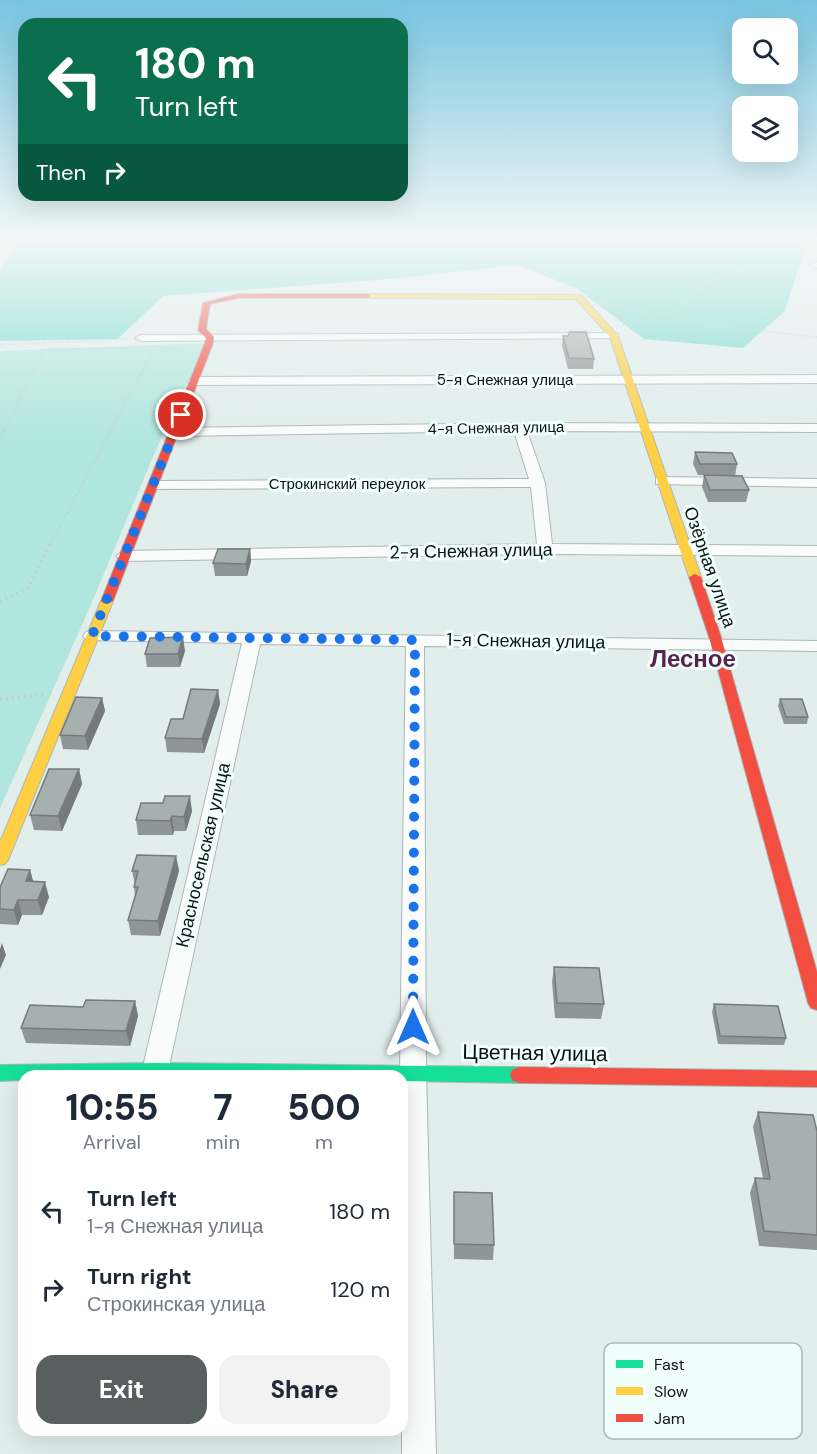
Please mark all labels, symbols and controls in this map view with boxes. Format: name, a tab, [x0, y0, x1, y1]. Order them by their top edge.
map controls	[732, 18, 798, 162]
button: search	[732, 18, 798, 84]
text: 180 m	[135, 36, 256, 91]
icon: left	[36, 42, 114, 120]
text: Turn left	[135, 89, 238, 124]
button: layers	[732, 96, 798, 162]
icon: right	[98, 156, 131, 189]
text: Then	[36, 158, 86, 187]
street label: 5-я Снежная улица	[437, 370, 574, 390]
pin	[155, 389, 206, 440]
icon: arrive	[164, 398, 197, 431]
street label: 4-я Снежная улица	[428, 417, 565, 439]
street label: Строкинский переулок	[269, 474, 426, 494]
street label: Озёрная улица	[678, 503, 742, 632]
street label: 2-я Снежная улица	[389, 538, 554, 564]
street label: 1-я Снежная улица	[446, 628, 607, 654]
district label: Лесное	[650, 643, 736, 674]
street label: Красносельская улица	[170, 759, 236, 950]
position arrow	[381, 995, 445, 1059]
street label: Цветная улица	[462, 1038, 608, 1068]
text: 10:55	[65, 1084, 158, 1131]
text: 7	[213, 1084, 232, 1131]
text: 500	[287, 1084, 361, 1131]
text: Arrival	[83, 1129, 141, 1155]
text: min	[206, 1129, 240, 1155]
text: m	[315, 1129, 333, 1155]
text: Turn left	[87, 1184, 177, 1213]
icon: left	[36, 1195, 69, 1228]
text: 180 m	[329, 1197, 390, 1226]
text: 1-я Снежная улица	[87, 1213, 263, 1239]
text: Turn right	[87, 1262, 192, 1291]
icon: right	[36, 1273, 69, 1306]
text: 120 m	[330, 1275, 390, 1304]
text: Строкинская улица	[87, 1291, 265, 1317]
legend	[604, 1343, 802, 1439]
text: Fast	[654, 1354, 685, 1375]
button: Exit	[36, 1355, 207, 1424]
button: Share	[219, 1355, 390, 1424]
text: Slow	[654, 1381, 688, 1402]
text: Jam	[654, 1408, 685, 1429]

